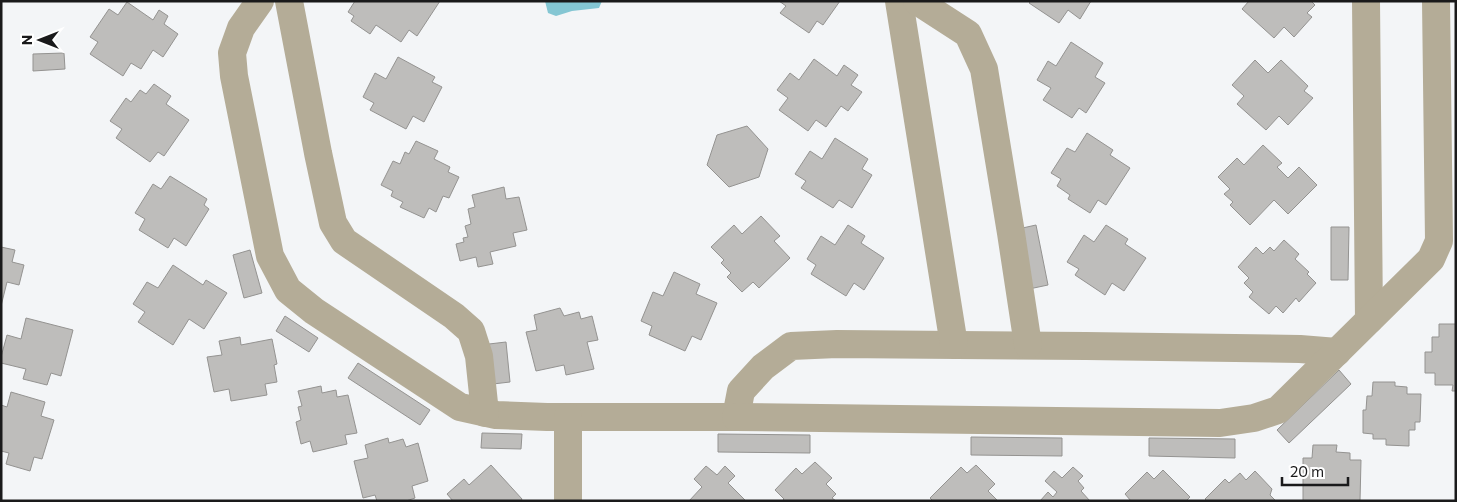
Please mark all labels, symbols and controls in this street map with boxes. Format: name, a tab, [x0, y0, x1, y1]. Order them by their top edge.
north arrow	[15, 15, 65, 65]
text: N	[18, 35, 35, 45]
scale bar	[1282, 454, 1348, 486]
text: 20 m	[1290, 462, 1324, 480]

